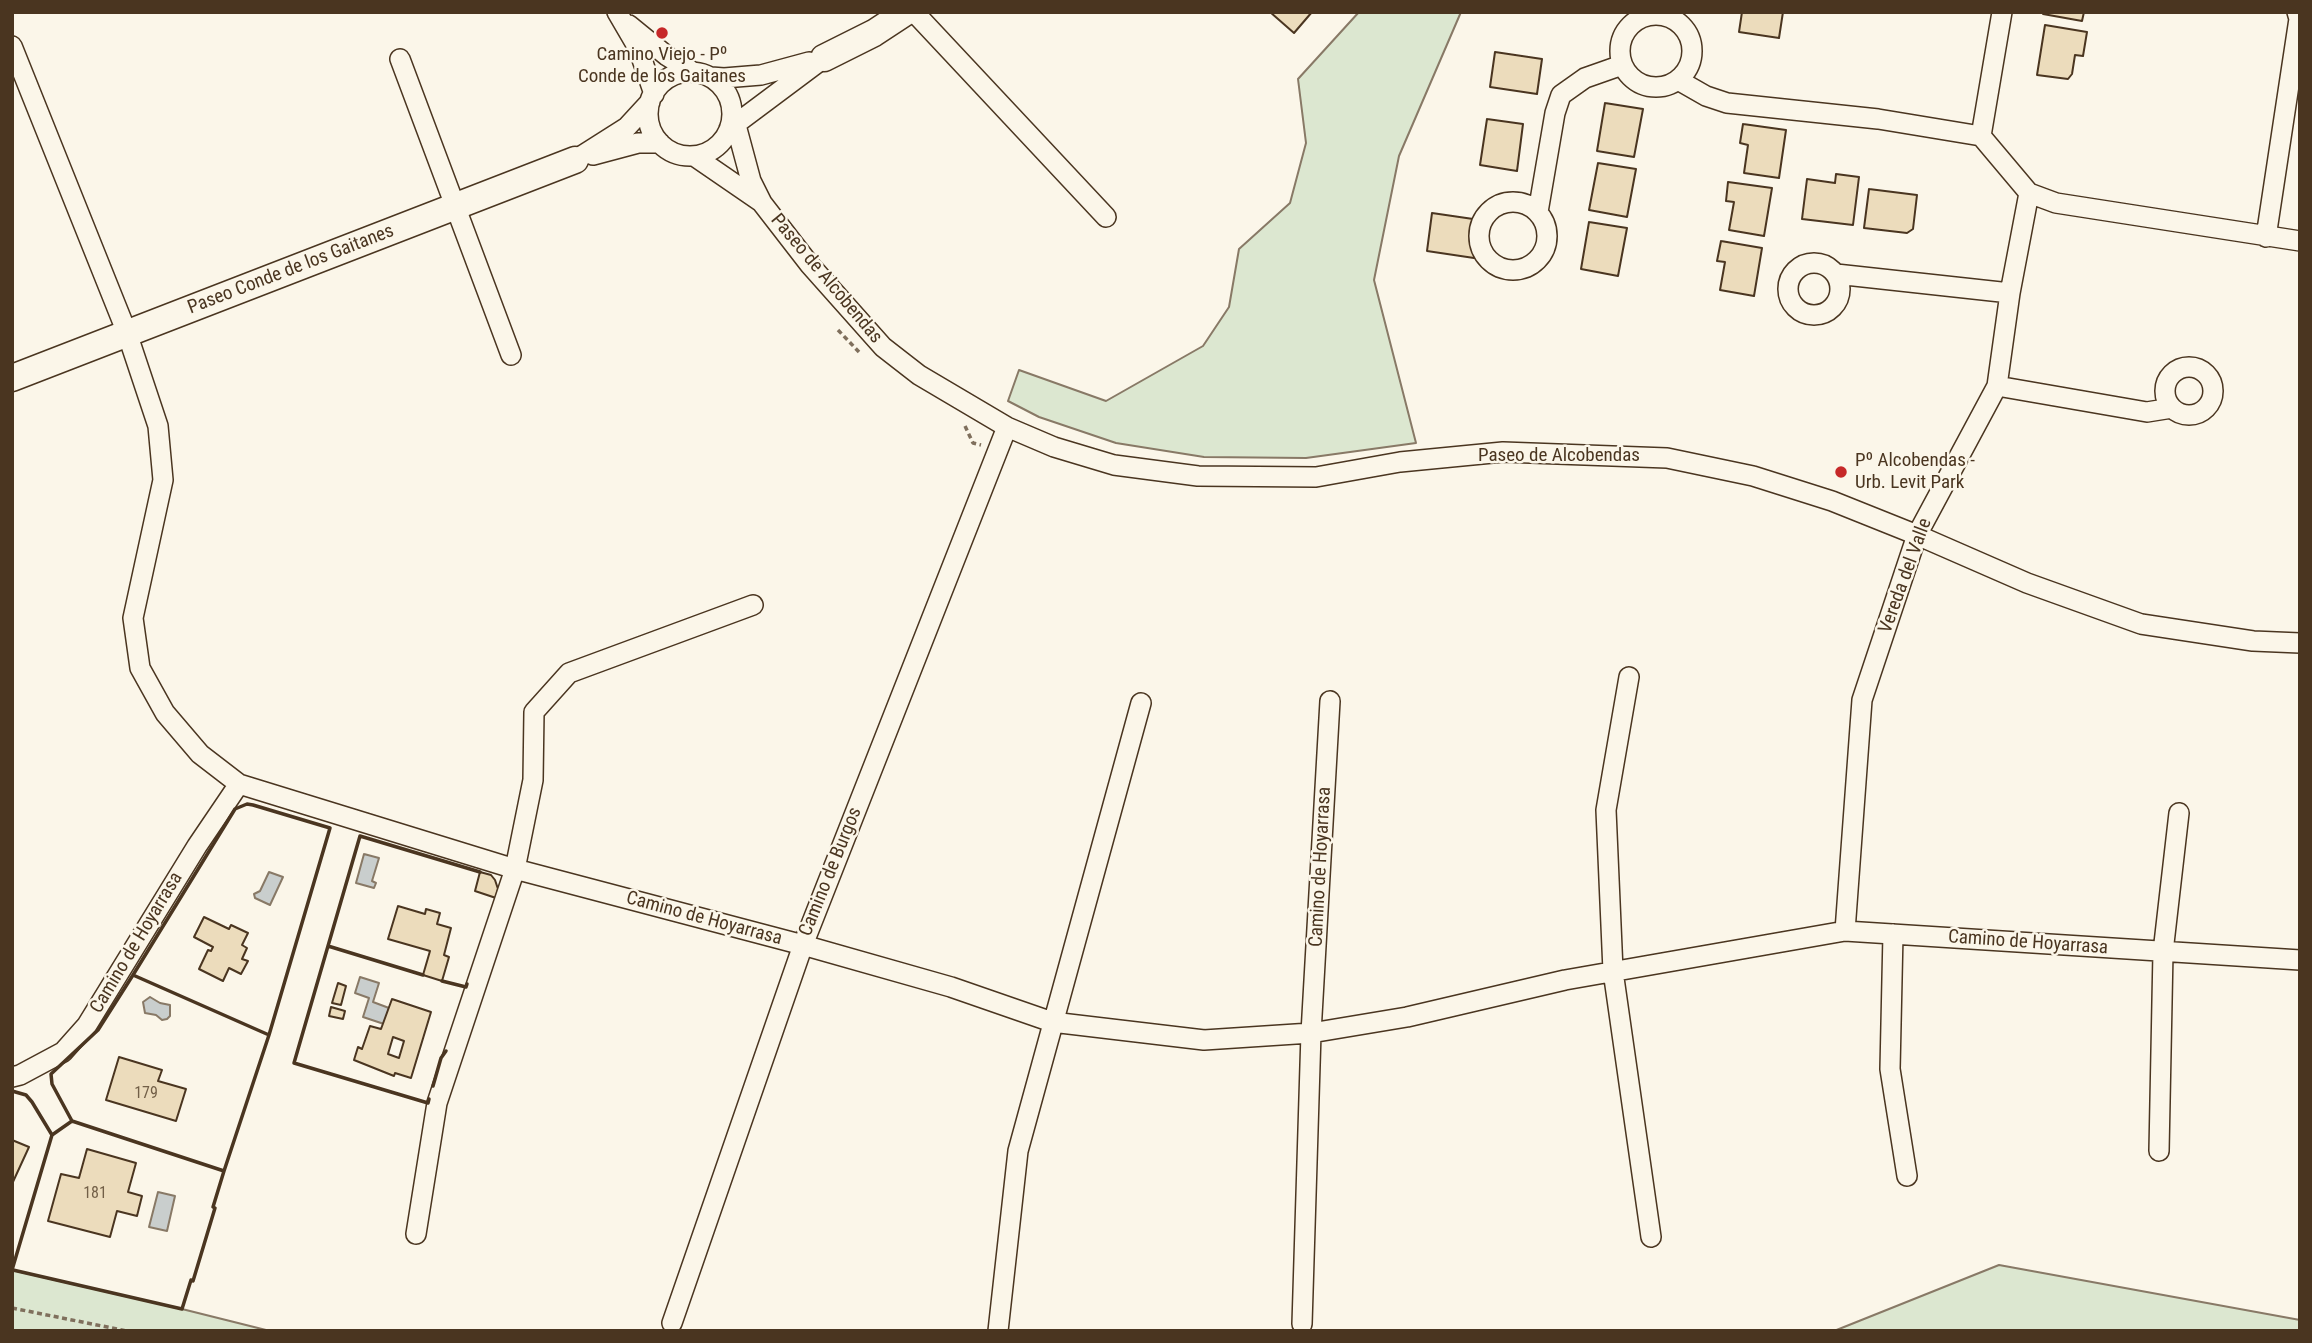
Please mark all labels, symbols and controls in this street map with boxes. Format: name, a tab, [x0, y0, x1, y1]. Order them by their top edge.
marker: Camino Viejo - Pº Conde de los Gaitanes	[654, 25, 670, 41]
place label: Camino Viejo - Pº Conde de los Gaitanes	[578, 44, 746, 88]
street label: Paseo de Alcobendas	[765, 210, 887, 348]
street label: Paseo Conde de los Gaitanes	[185, 220, 397, 320]
street label: Paseo de Alcobendas	[1478, 445, 1640, 467]
place label: Pº Alcobendas - Urb. Levit Park	[1855, 450, 1975, 494]
marker: Pº Alcobendas - Urb. Levit Park	[1833, 464, 1849, 480]
street label: Vereda del Valle	[1875, 515, 1937, 637]
street label: Camino de Hoyarrasa	[1305, 786, 1337, 948]
street label: Camino de Burgos	[795, 804, 867, 940]
street label: Camino de Hoyarrasa	[86, 868, 188, 1018]
street label: Camino de Hoyarrasa	[624, 887, 784, 951]
street label: Camino de Hoyarrasa	[1947, 926, 2109, 960]
house number: 179	[134, 1084, 158, 1104]
house number: 181	[83, 1184, 107, 1204]

